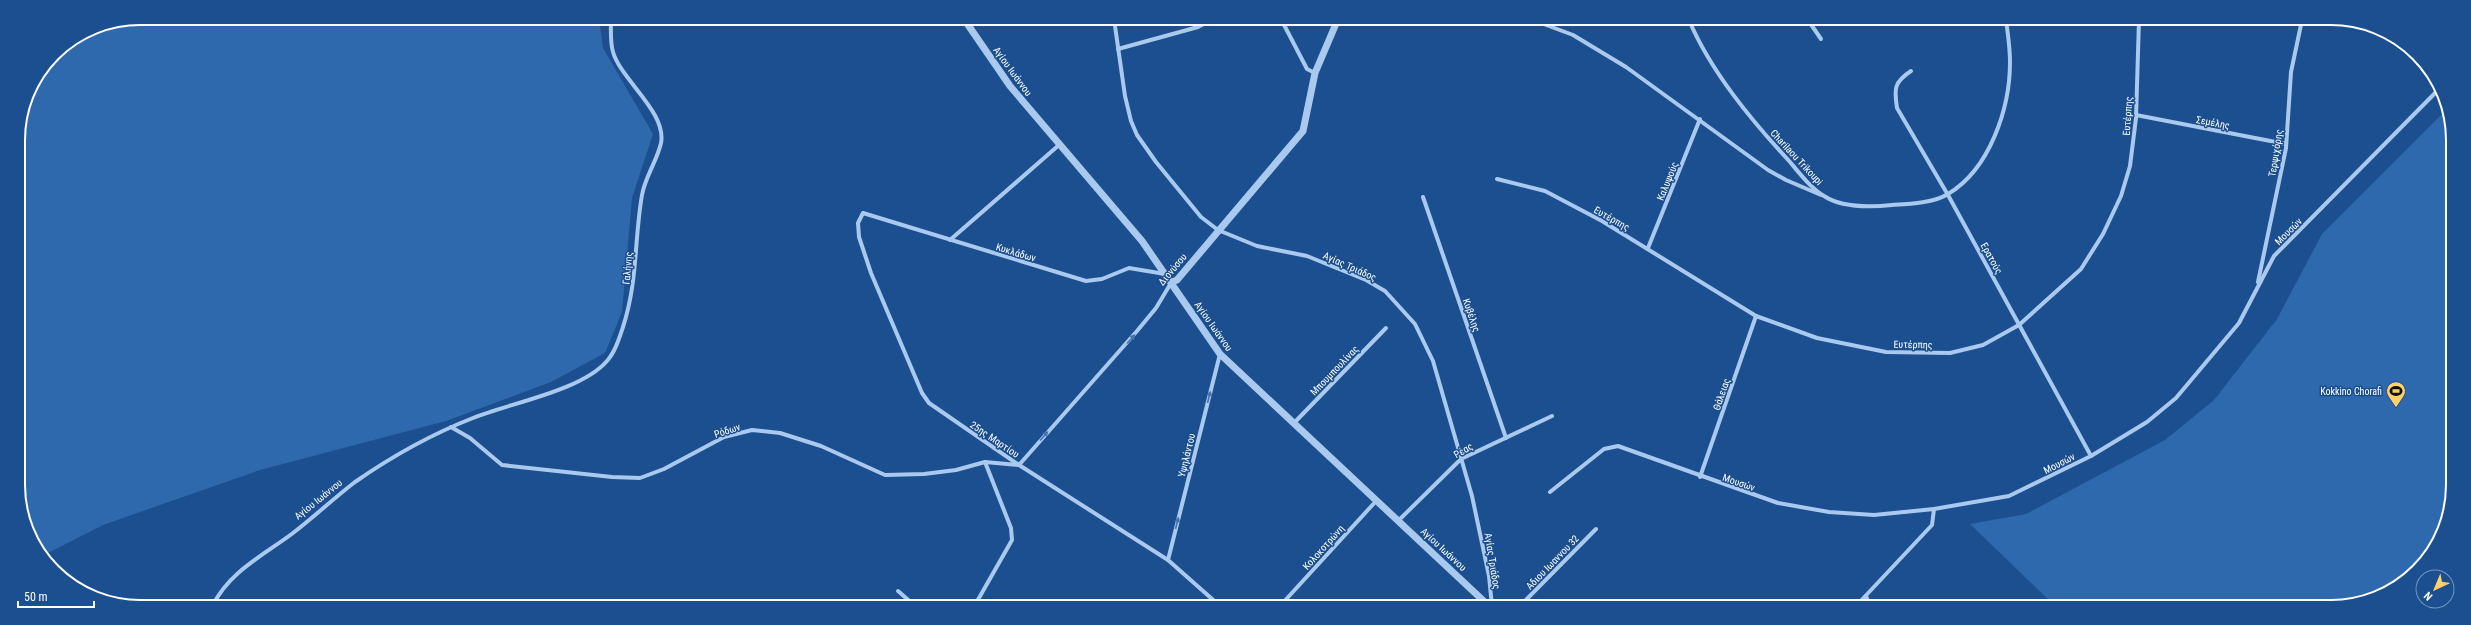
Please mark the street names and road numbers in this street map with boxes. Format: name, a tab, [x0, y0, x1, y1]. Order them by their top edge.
street label: Αγίου Ιωάννου	[991, 45, 1034, 98]
street label: Ευτέρπης	[2121, 96, 2135, 136]
street label: Σεμέλης	[2195, 114, 2231, 132]
street label: Charilaou Trikoupi	[1768, 127, 1825, 187]
street label: Τερψιχόρης	[2266, 128, 2286, 178]
street label: Καλυψούς	[1655, 160, 1681, 202]
street label: Ευτέρπης	[1592, 204, 1632, 234]
street label: Μουσών	[2273, 215, 2305, 247]
street label: Κυκλάδων	[995, 241, 1038, 264]
street label: Ερατούς	[1978, 241, 2005, 276]
street label: Αγίας Τριάδος	[1321, 250, 1378, 284]
street label: Γαλήνης	[621, 251, 635, 285]
street label: Διονύσου	[1156, 251, 1189, 287]
street label: Κυβέλης	[1460, 297, 1482, 334]
street label: Αγίου Ιωάννου	[1192, 299, 1235, 353]
street label: Ευτέρπης	[1893, 339, 1933, 351]
street label: Μπουμπουλίνας	[1308, 343, 1362, 398]
street label: Θάλειας	[1711, 376, 1733, 412]
street label: 25ης Μαρτίου	[968, 419, 1021, 461]
street label: Ρόδων	[713, 421, 742, 440]
street label: Υψηλάντου	[1176, 432, 1198, 478]
street label: Ρέας	[1452, 441, 1475, 461]
street label: Μουσών	[2042, 451, 2077, 476]
street label: Μουσών	[1721, 472, 1757, 493]
street label: Αγίου Ιωάννου	[292, 477, 344, 522]
street label: Κολοκοτρώνη	[1301, 523, 1346, 572]
street label: Αγίου Ιωάννου	[1419, 526, 1469, 573]
street label: Αγίας Τριάδος	[1482, 532, 1502, 590]
street label: Αδιου Ιωαννου 32	[1524, 533, 1581, 592]

